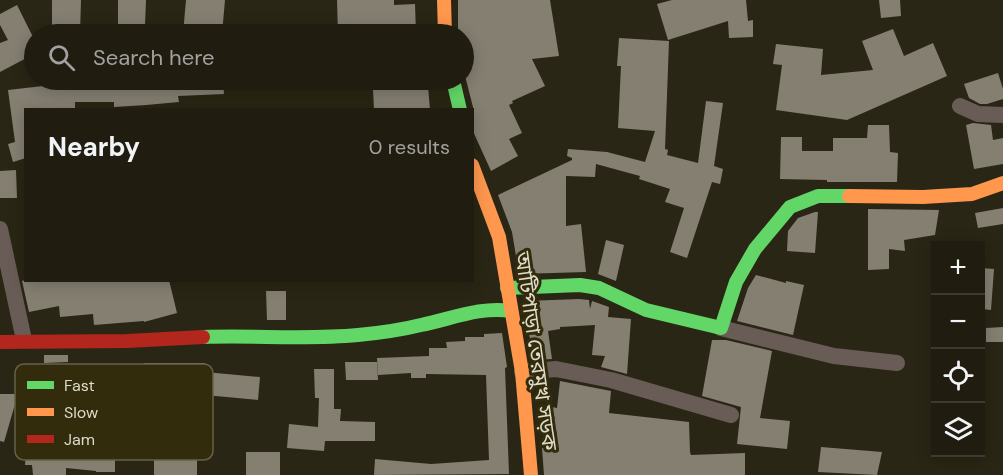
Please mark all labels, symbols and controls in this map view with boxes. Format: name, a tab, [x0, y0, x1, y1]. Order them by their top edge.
search box	[24, 24, 474, 90]
icon: search	[45, 41, 78, 74]
text: Search here	[93, 43, 214, 72]
text: Nearby	[48, 130, 140, 164]
text: 0 results	[369, 134, 450, 160]
map controls	[931, 241, 985, 457]
button: +	[931, 241, 985, 295]
street label: আটিপাড়া তেরমুখ সড়ক	[508, 249, 564, 453]
button: −	[931, 295, 985, 349]
button: locate	[931, 349, 985, 403]
legend	[15, 364, 213, 460]
text: Fast	[64, 375, 95, 396]
text: Slow	[64, 402, 98, 423]
button: layers	[931, 403, 985, 457]
text: Jam	[64, 429, 95, 450]

